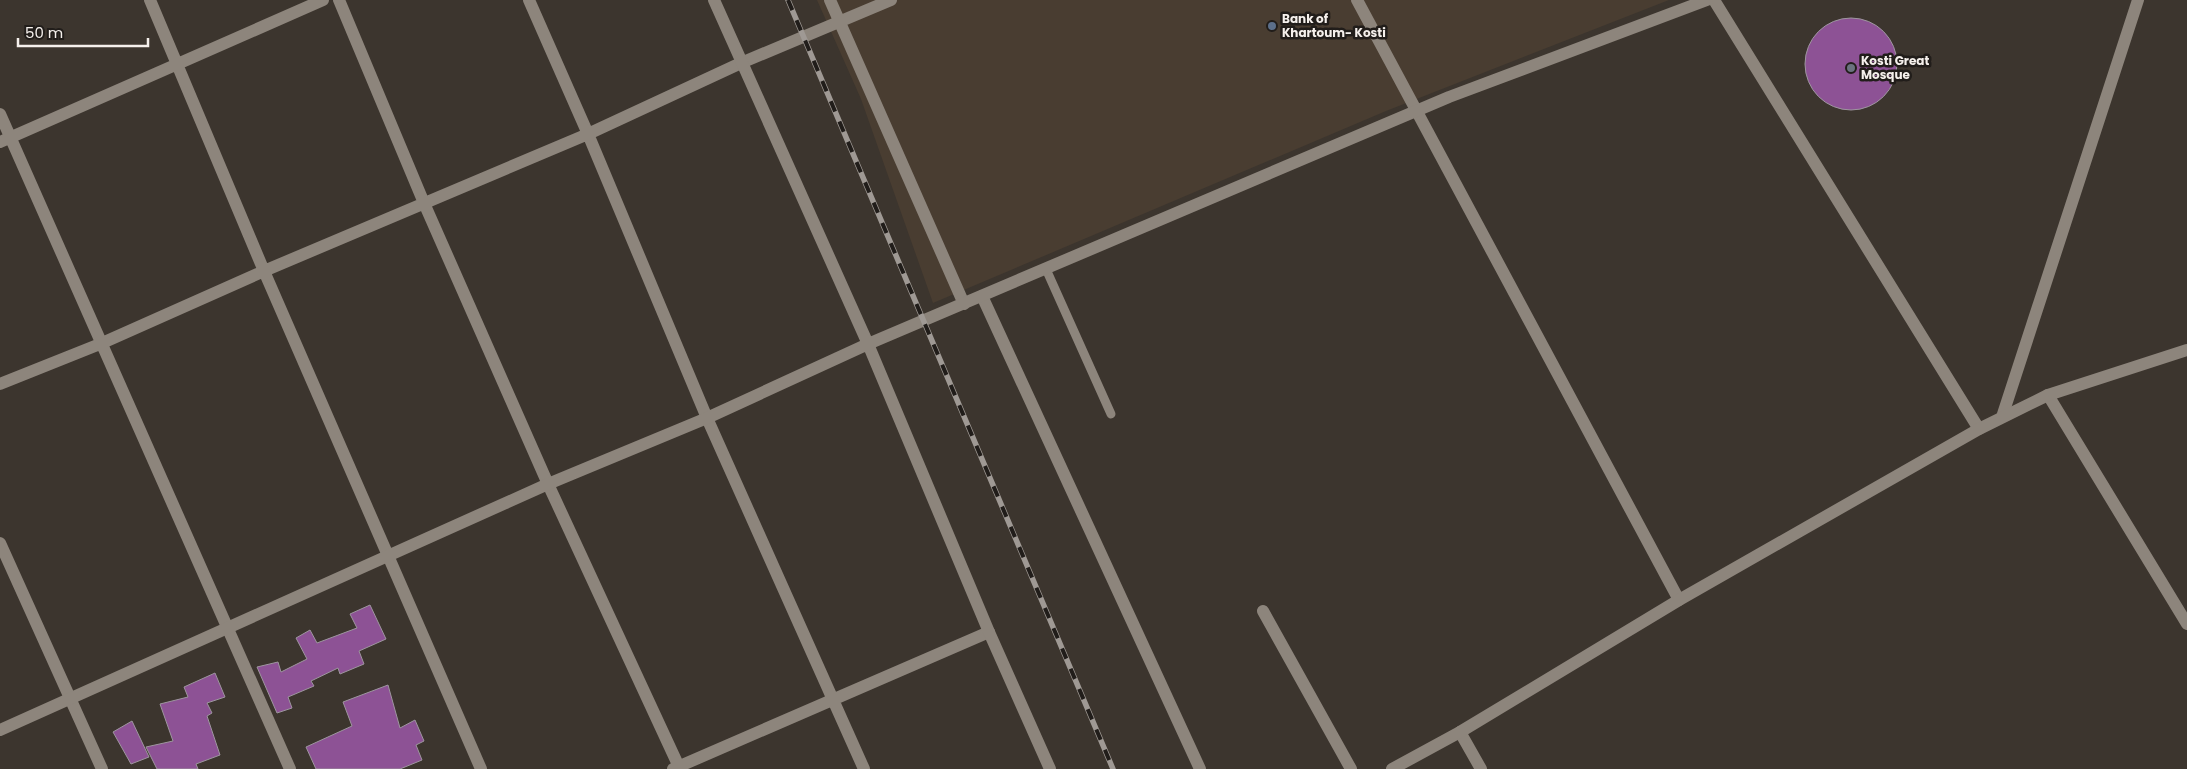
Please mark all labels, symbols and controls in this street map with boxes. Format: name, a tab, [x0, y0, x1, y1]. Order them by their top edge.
place label: Bank of Khartoum- Kosti	[1282, 10, 1386, 41]
scale bar	[18, 15, 148, 47]
marker: Bank of Khartoum- Kosti	[1266, 20, 1278, 32]
text: 50 m	[25, 22, 63, 43]
place label: Kosti Great Mosque	[1861, 52, 1929, 83]
marker: Kosti Great Mosque	[1845, 62, 1857, 74]

